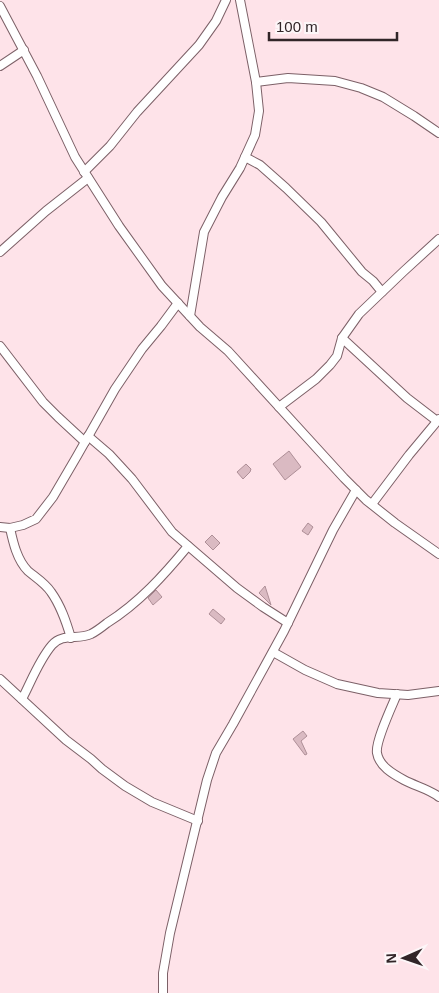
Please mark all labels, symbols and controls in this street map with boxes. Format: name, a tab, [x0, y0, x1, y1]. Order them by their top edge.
scale bar	[269, 10, 396, 42]
text: 100 m	[276, 18, 318, 35]
north arrow	[379, 933, 429, 983]
text: N	[383, 953, 399, 964]

